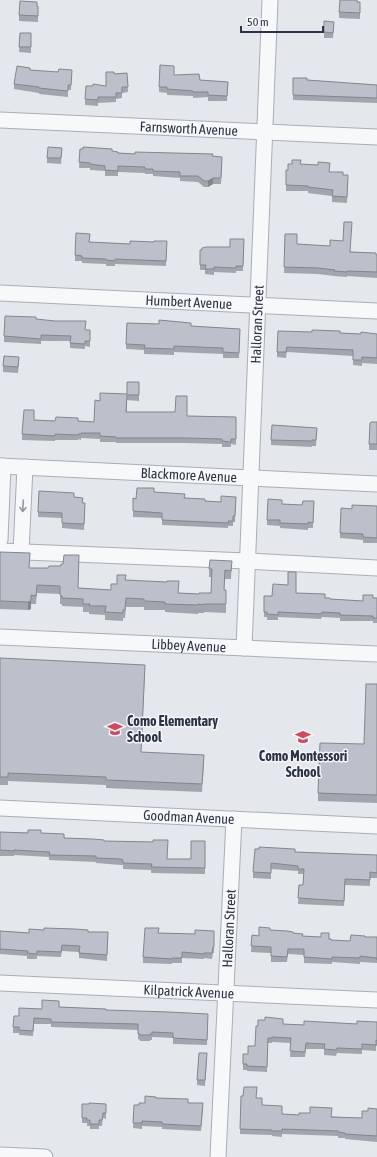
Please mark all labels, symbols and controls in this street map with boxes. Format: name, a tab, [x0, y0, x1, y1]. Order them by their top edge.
scale bar	[241, 8, 323, 34]
text: 50 m	[247, 15, 269, 29]
street label: Farnsworth Avenue	[139, 118, 238, 139]
street label: Halloran Street	[247, 285, 267, 364]
street label: Humbert Avenue	[145, 292, 232, 312]
street label: Blackmore Avenue	[140, 465, 237, 485]
one-way arrow	[19, 499, 27, 512]
street label: Libbey Avenue	[151, 636, 226, 655]
place label: Como Elementary School	[127, 713, 218, 745]
school or university icon: Como Elementary School	[106, 720, 124, 738]
school or university icon: Como Montessori School	[294, 728, 312, 746]
place label: Como Montessori School	[259, 748, 347, 780]
street label: Goodman Avenue	[143, 807, 235, 827]
street label: Halloran Street	[219, 889, 239, 968]
street label: Kilpatrick Avenue	[143, 981, 234, 1002]

